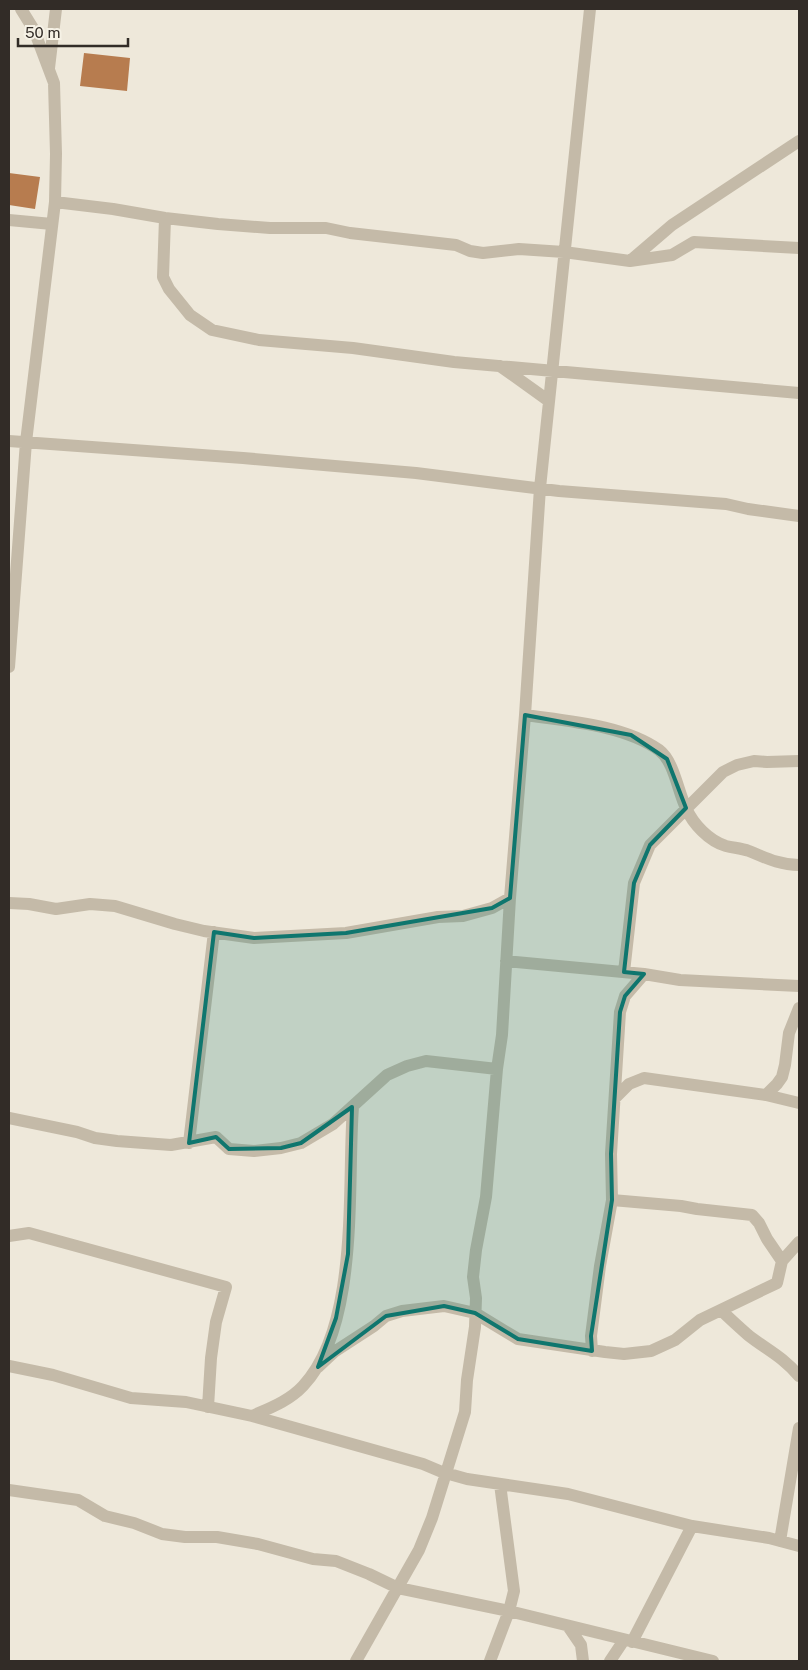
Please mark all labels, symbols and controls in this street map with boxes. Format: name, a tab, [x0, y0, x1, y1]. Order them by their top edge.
scale bar	[18, 15, 128, 47]
text: 50 m	[25, 24, 60, 41]

